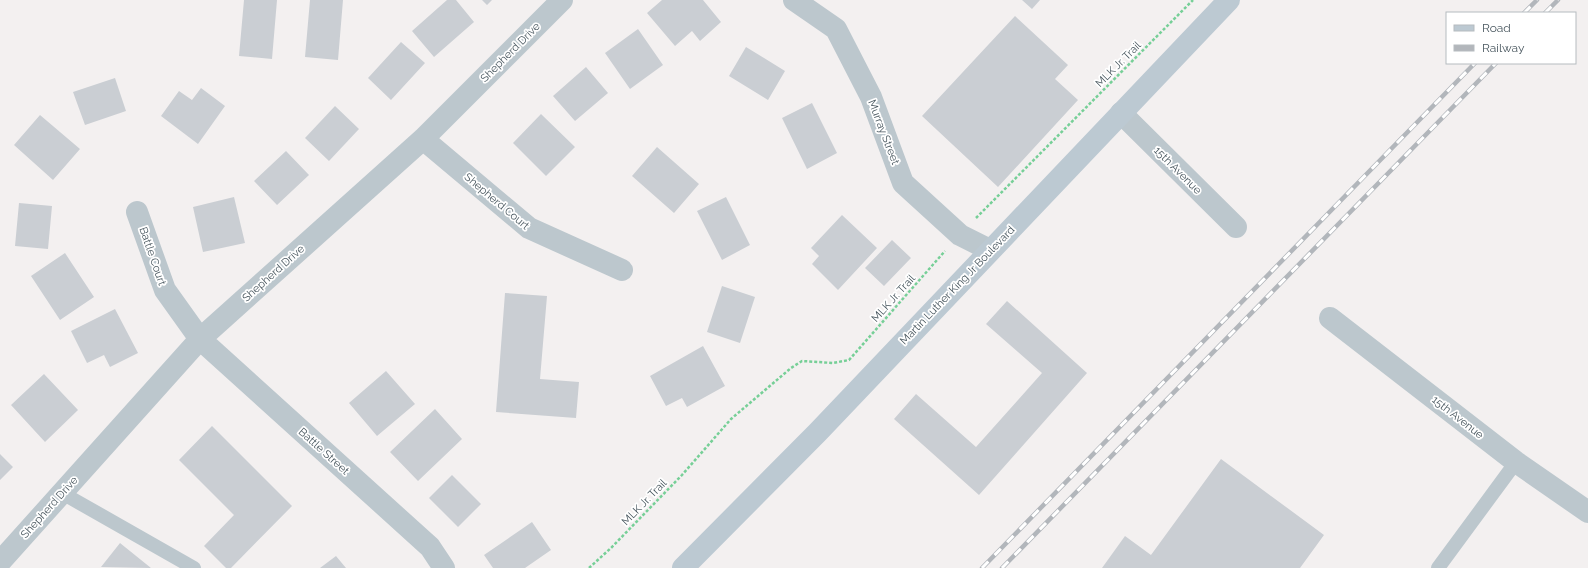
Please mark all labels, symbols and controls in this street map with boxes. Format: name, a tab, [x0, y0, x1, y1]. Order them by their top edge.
legend	[1446, 12, 1576, 64]
street label: Shepherd Drive	[478, 20, 543, 85]
text: Road	[1482, 21, 1511, 35]
street label: MLK Jr. Trail	[1093, 39, 1144, 90]
text: Railway	[1482, 41, 1525, 55]
street label: Murray Street	[865, 98, 902, 167]
street label: 15th Avenue	[1151, 144, 1204, 197]
street label: Shepherd Court	[462, 170, 532, 233]
street label: Martin Luther King Jr Boulevard	[897, 223, 1018, 347]
street label: Battle Court	[136, 225, 169, 287]
street label: Shepherd Drive	[240, 242, 307, 305]
street label: MLK Jr. Trail	[869, 272, 918, 325]
street label: 15th Avenue	[1429, 393, 1486, 442]
street label: Battle Street	[296, 425, 352, 478]
street label: Shepherd Drive	[18, 473, 81, 541]
street label: MLK Jr. Trail	[619, 477, 670, 528]

